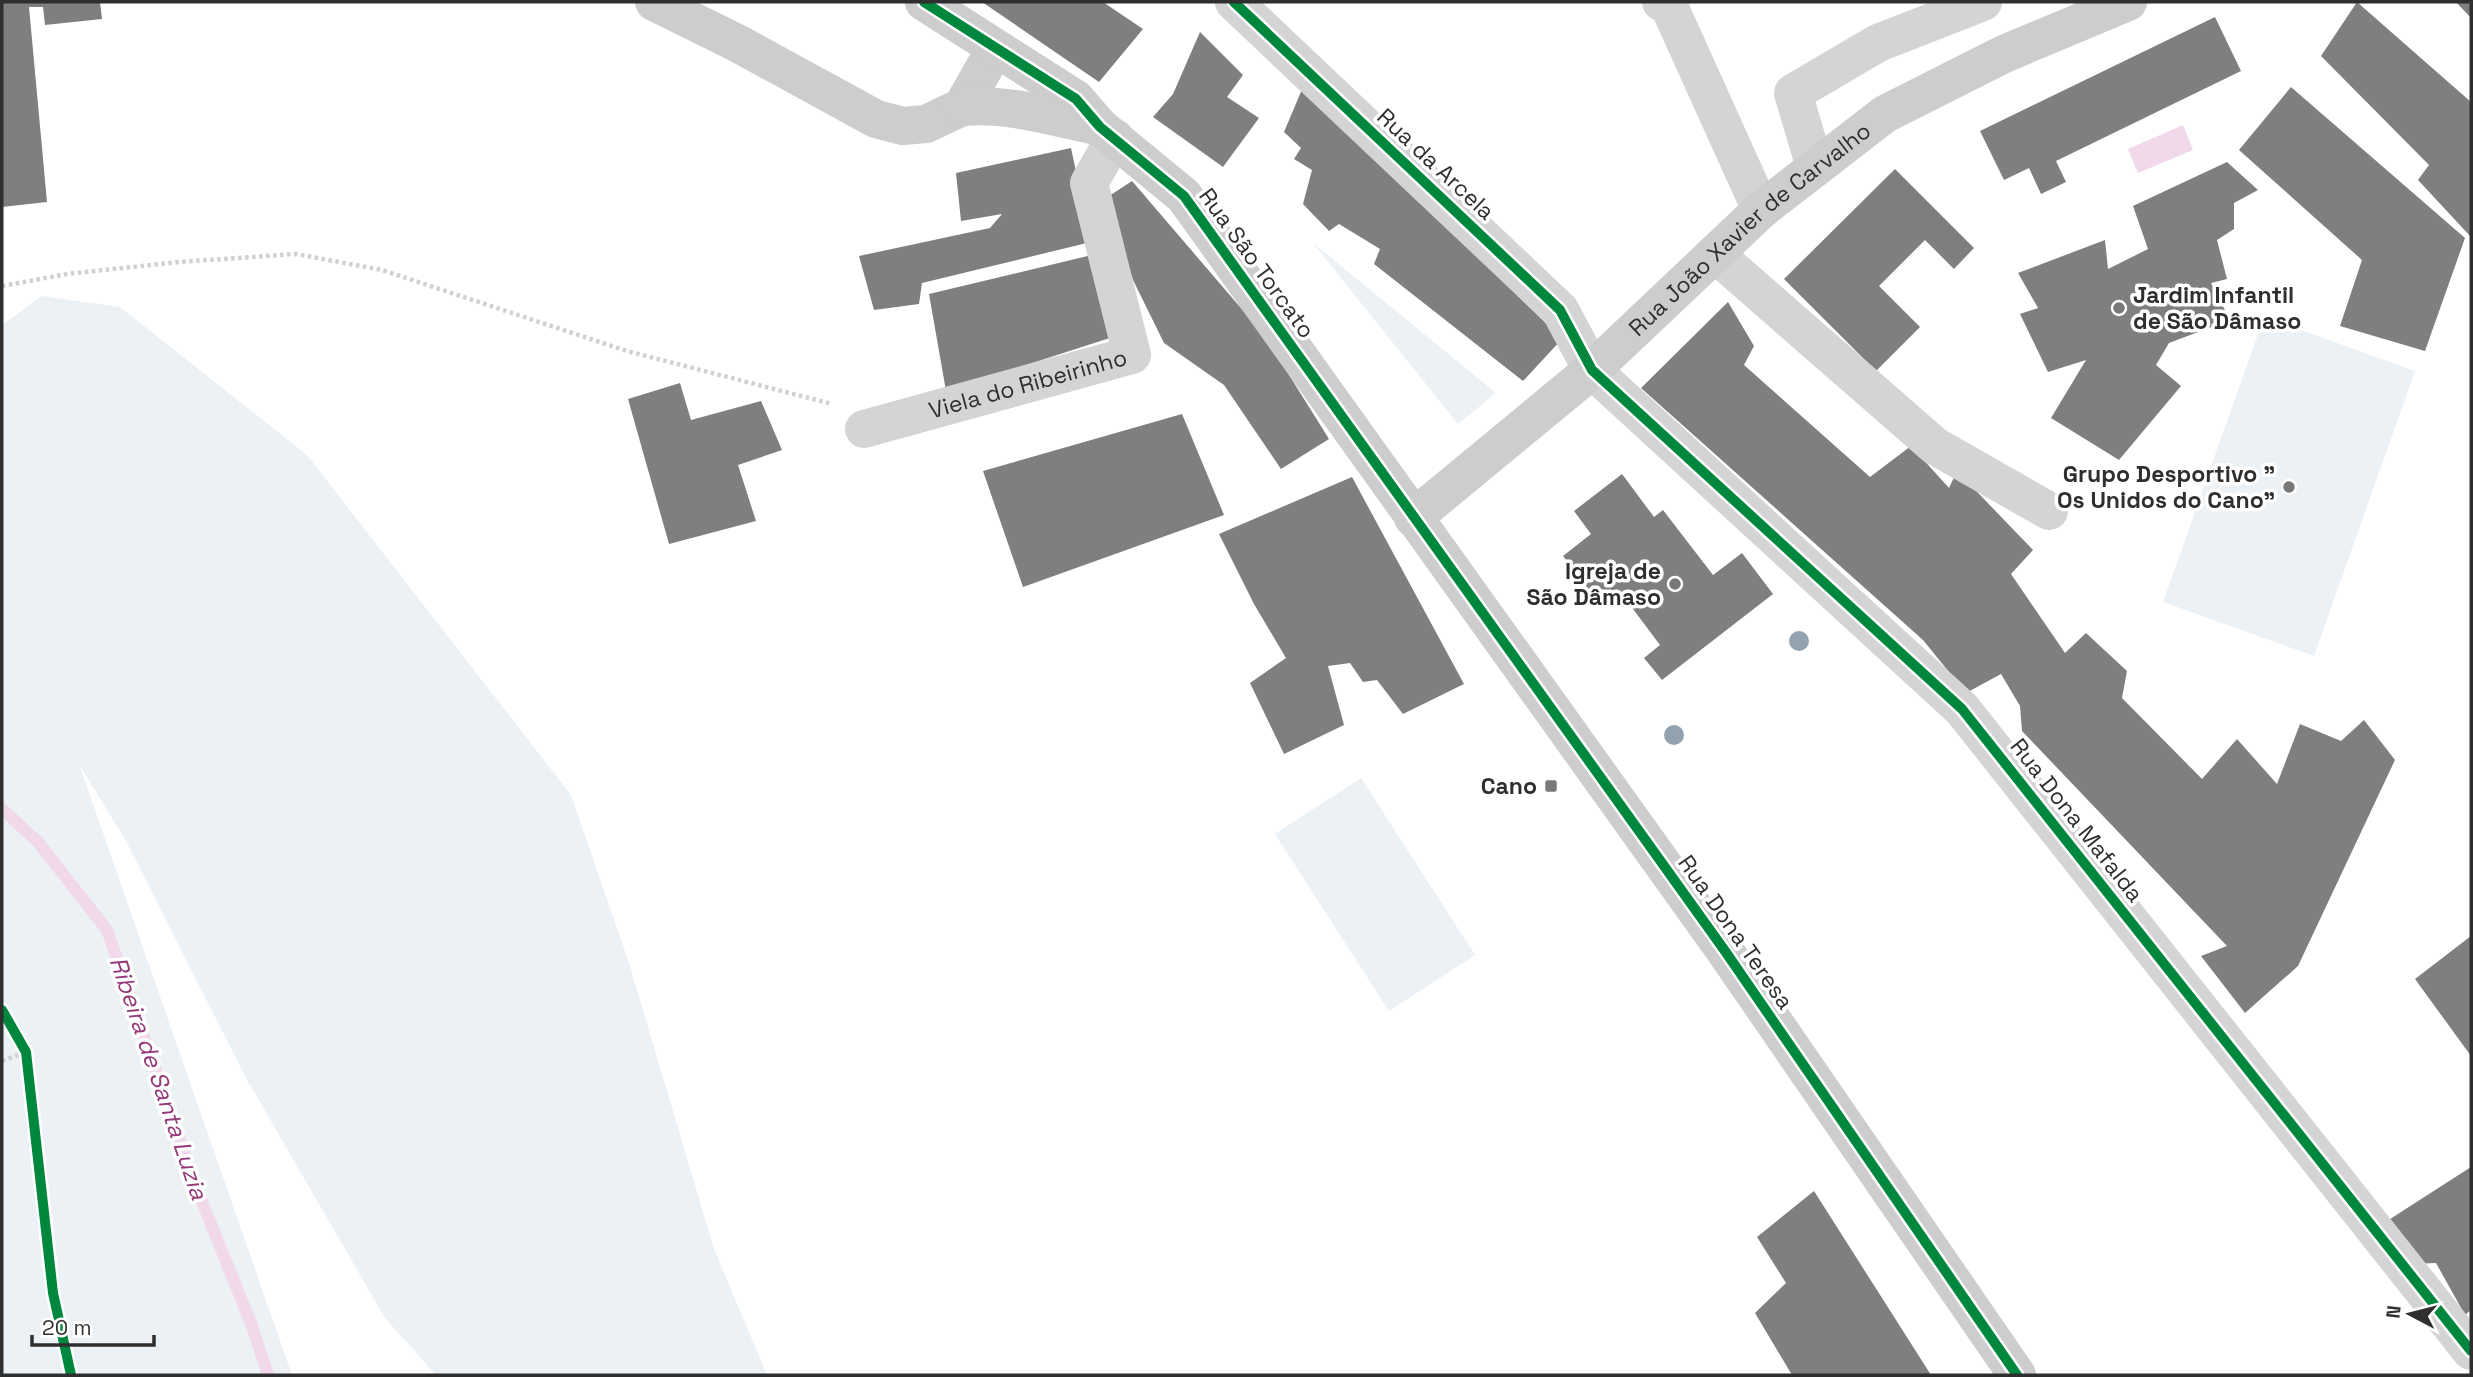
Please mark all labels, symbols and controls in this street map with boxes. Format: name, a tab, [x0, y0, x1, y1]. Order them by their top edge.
street label: Rua da Arcela	[1371, 102, 1501, 226]
street label: Rua João Xavier de Carvalho	[1622, 116, 1877, 343]
street label: Rua São Torcato	[1192, 182, 1322, 344]
place label: Jardim Infantil de São Dâmaso	[2133, 280, 2301, 336]
marker: Jardim Infantil de São Dâmaso	[2111, 300, 2127, 316]
street label: Viela do Ribeirinho	[925, 342, 1130, 425]
place label: Grupo Desportivo " Os Unidos do Cano"	[2057, 459, 2275, 515]
marker: Grupo Desportivo " Os Unidos do Cano"	[2281, 479, 2297, 495]
place label: Igreja de São Dâmaso	[1526, 556, 1661, 612]
marker: Igreja de São Dâmaso	[1667, 576, 1683, 592]
street label: Rua Dona Mafalda	[2004, 732, 2150, 908]
place label: Cano	[1481, 771, 1537, 801]
marker: Cano	[1543, 778, 1559, 794]
street label: Rua Dona Teresa	[1672, 849, 1800, 1015]
water label: Ribeira de Santa Luzia	[103, 953, 215, 1204]
north arrow	[2375, 1279, 2445, 1349]
scale bar	[32, 1304, 154, 1348]
text: N	[2380, 1304, 2407, 1320]
text: 20 m	[42, 1314, 92, 1341]

